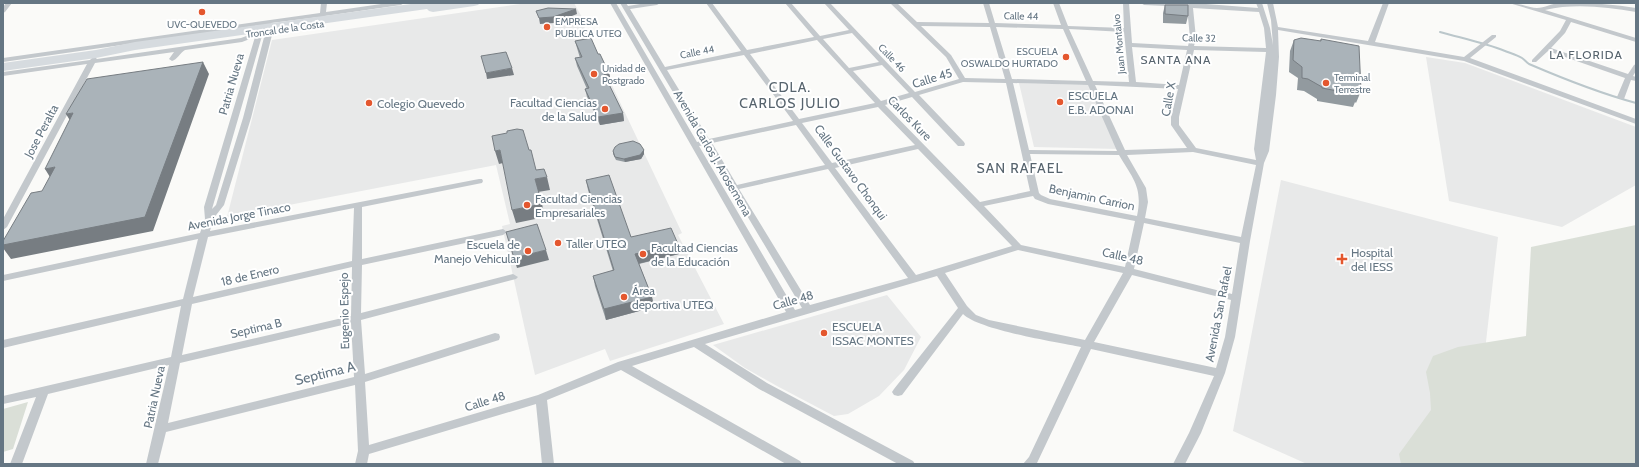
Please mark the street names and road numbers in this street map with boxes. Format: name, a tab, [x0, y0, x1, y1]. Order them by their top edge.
street label: Calle 44	[1004, 9, 1039, 23]
street label: Juan Montalvo	[1110, 13, 1128, 76]
street label: Troncal de la Costa	[245, 17, 325, 41]
street label: Calle 32	[1182, 31, 1216, 45]
street label: Calle 46	[875, 41, 909, 75]
street label: Calle 44	[679, 42, 715, 62]
street label: Patria Nueva	[215, 51, 247, 117]
street label: Calle 45	[910, 65, 954, 91]
street label: Calle X	[1158, 80, 1179, 117]
street label: Avenida Carlos J. Arosemena	[671, 87, 755, 219]
street label: Carlos Kure	[885, 92, 935, 144]
street label: Jose Peralta	[20, 102, 61, 161]
street label: Calle Gustavo Chonqui	[811, 121, 891, 223]
street label: Benjamin Carrion	[1048, 181, 1137, 213]
street label: Avenida Jorge Tinaco	[186, 199, 292, 233]
street label: Calle 48	[1101, 244, 1145, 268]
street label: 18 de Enero	[220, 261, 281, 289]
street label: Avenida San Rafael	[1201, 265, 1235, 363]
street label: Eugenio Espejo	[336, 272, 352, 350]
street label: Calle 48	[771, 287, 815, 313]
street label: Septima B	[229, 315, 283, 341]
street label: Septima A	[293, 357, 357, 389]
street label: Patria Nueva	[140, 364, 168, 430]
street label: Calle 48	[463, 388, 507, 414]

